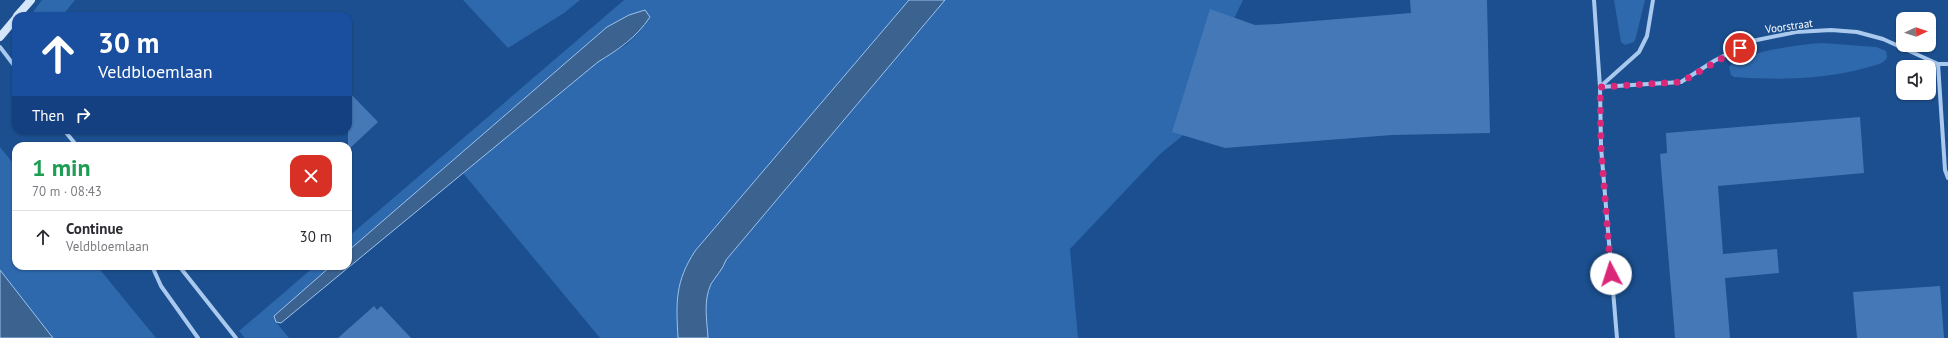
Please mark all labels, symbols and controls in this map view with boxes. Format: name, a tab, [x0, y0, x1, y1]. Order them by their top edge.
north arrow	[1896, 12, 1936, 52]
map controls	[1896, 12, 1936, 100]
street label: Voorstraat	[1763, 16, 1814, 36]
text: 30 m	[98, 24, 159, 61]
icon: ahead	[32, 28, 84, 80]
pin	[1723, 31, 1757, 65]
icon: arrive	[1729, 37, 1751, 59]
text: Veldbloemlaan	[98, 60, 213, 83]
button: sound	[1896, 60, 1936, 100]
icon: right	[72, 104, 94, 126]
text: Then	[32, 106, 64, 125]
text: 1 min	[32, 152, 91, 183]
button: close	[290, 155, 332, 197]
text: 70 m · 08:43	[32, 183, 102, 200]
text: Continue	[66, 219, 123, 238]
icon: ahead	[32, 226, 54, 248]
text: 30 m	[299, 227, 332, 246]
text: Veldbloemlaan	[66, 238, 149, 255]
position arrow	[1590, 253, 1632, 295]

